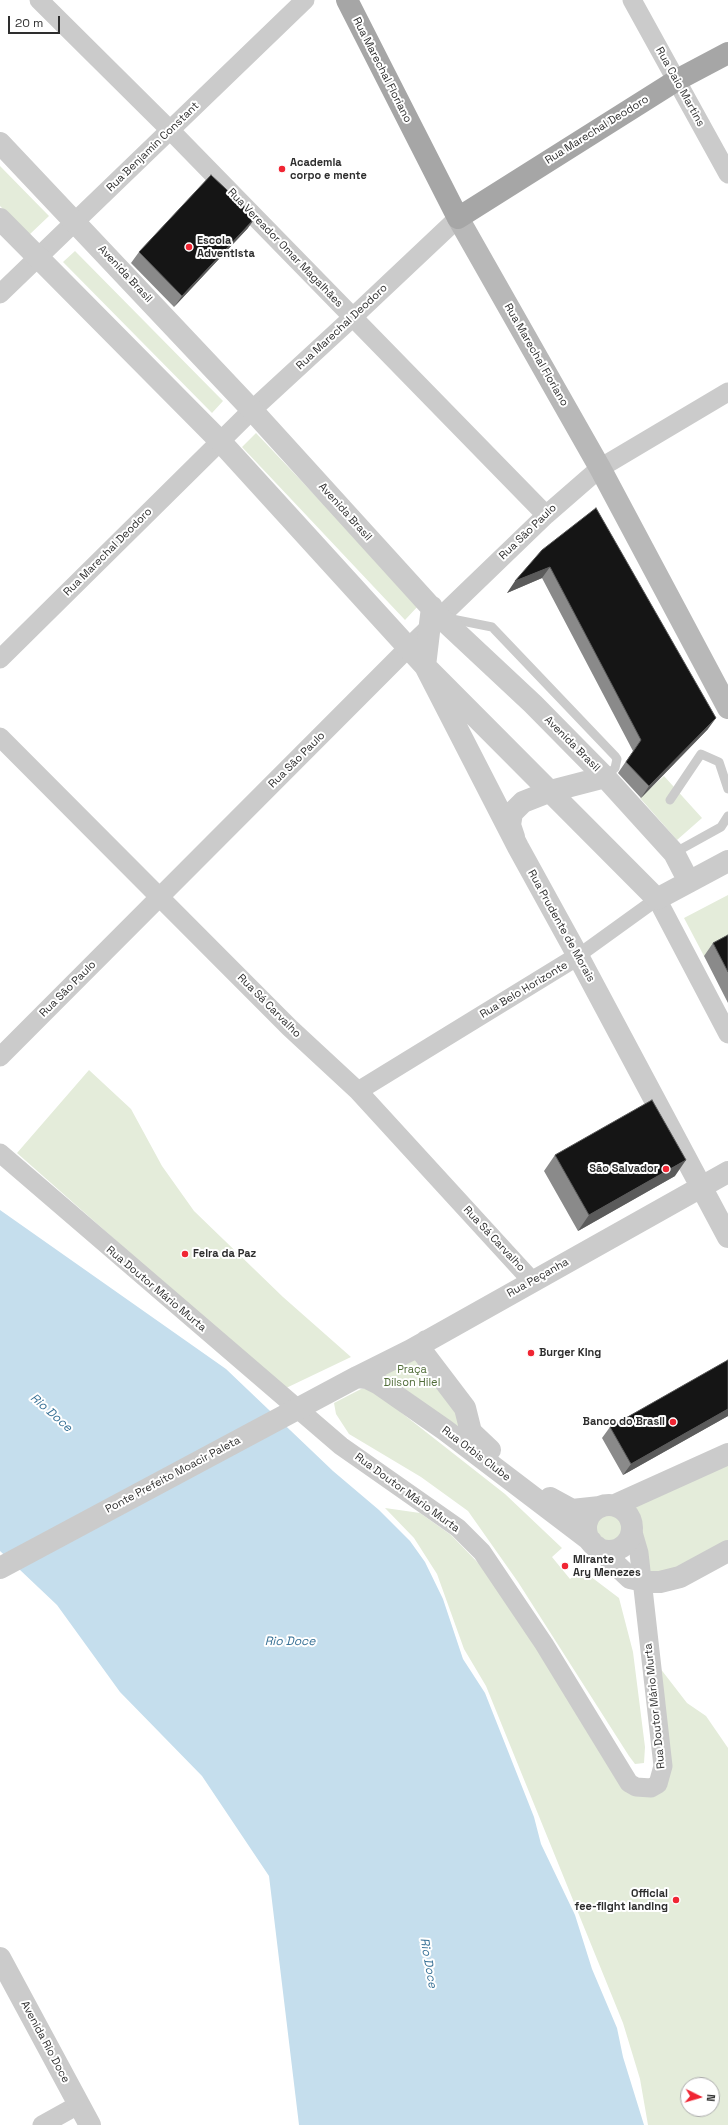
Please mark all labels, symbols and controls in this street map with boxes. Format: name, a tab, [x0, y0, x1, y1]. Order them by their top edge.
scale bar	[10, 8, 62, 34]
text: 20 m	[15, 15, 43, 31]
street label: Rua Marechal Floriano	[350, 15, 414, 125]
street label: Rua Caio Martins	[653, 45, 707, 129]
street label: Rua Marechal Deodoro	[543, 93, 651, 167]
street label: Rua Benjamin Constant	[104, 99, 202, 195]
place label: Academia corpo e mente	[290, 156, 367, 182]
marker: Academia corpo e mente	[277, 164, 287, 174]
street label: Rua Vereador Omar Magalhães	[225, 186, 345, 310]
place label: Escola Adventista	[197, 234, 255, 260]
marker: Escola Adventista	[184, 242, 194, 252]
street label: Avenida Brasil	[95, 243, 155, 305]
street label: Rua Marechal Deodoro	[294, 281, 390, 373]
street label: Rua Marechal Floriano	[501, 301, 571, 409]
street label: Avenida Brasil	[316, 480, 374, 544]
street label: Rua São Paulo	[497, 501, 559, 563]
street label: Rua Marechal Deodoro	[61, 505, 155, 599]
street label: Avenida Brasil	[541, 713, 603, 775]
street label: Rua São Paulo	[266, 729, 328, 791]
street label: Rua Prudente de Morais	[525, 868, 597, 984]
street label: Rua São Paulo	[37, 958, 99, 1020]
street label: Rua Belo Horizonte	[478, 959, 570, 1021]
street label: Rua Sá Carvalho	[234, 971, 304, 1041]
place label: São Salvador	[589, 1162, 658, 1176]
marker: São Salvador	[661, 1164, 671, 1174]
street label: Rua Sá Carvalho	[460, 1204, 528, 1274]
street label: Rua Doutor Mário Murta	[103, 1243, 209, 1335]
place label: Feira da Paz	[193, 1247, 256, 1261]
marker: Feira da Paz	[180, 1249, 190, 1259]
street label: Rua Peçanha	[505, 1256, 571, 1300]
place label: Burger King	[539, 1346, 601, 1360]
marker: Burger King	[526, 1348, 536, 1358]
park label: Praça Dílson Hilel	[384, 1363, 440, 1389]
water label: Rio Doce	[27, 1391, 75, 1435]
place label: Banco do Brasil	[583, 1415, 665, 1429]
marker: Banco do Brasil	[668, 1417, 678, 1427]
street label: Rua Orbis Clube	[439, 1424, 513, 1484]
street label: Ponte Prefeito Moacir Paleta	[103, 1434, 243, 1516]
street label: Rua Doutor Mário Murta	[352, 1451, 462, 1535]
place label: Mirante Ary Menezes	[573, 1553, 641, 1579]
marker: Mirante Ary Menezes	[560, 1561, 570, 1571]
water label: Rio Doce	[265, 1635, 315, 1649]
street label: Rua Doutor Mário Murta	[642, 1642, 668, 1770]
place label: Official fee-flight landing	[575, 1887, 668, 1913]
marker: Official fee-flight landing	[671, 1895, 681, 1905]
water label: Rio Doce	[417, 1937, 439, 1989]
street label: Avenida Rio Doce	[18, 1999, 72, 2085]
north arrow	[680, 2077, 720, 2117]
text: N	[704, 2094, 718, 2102]

